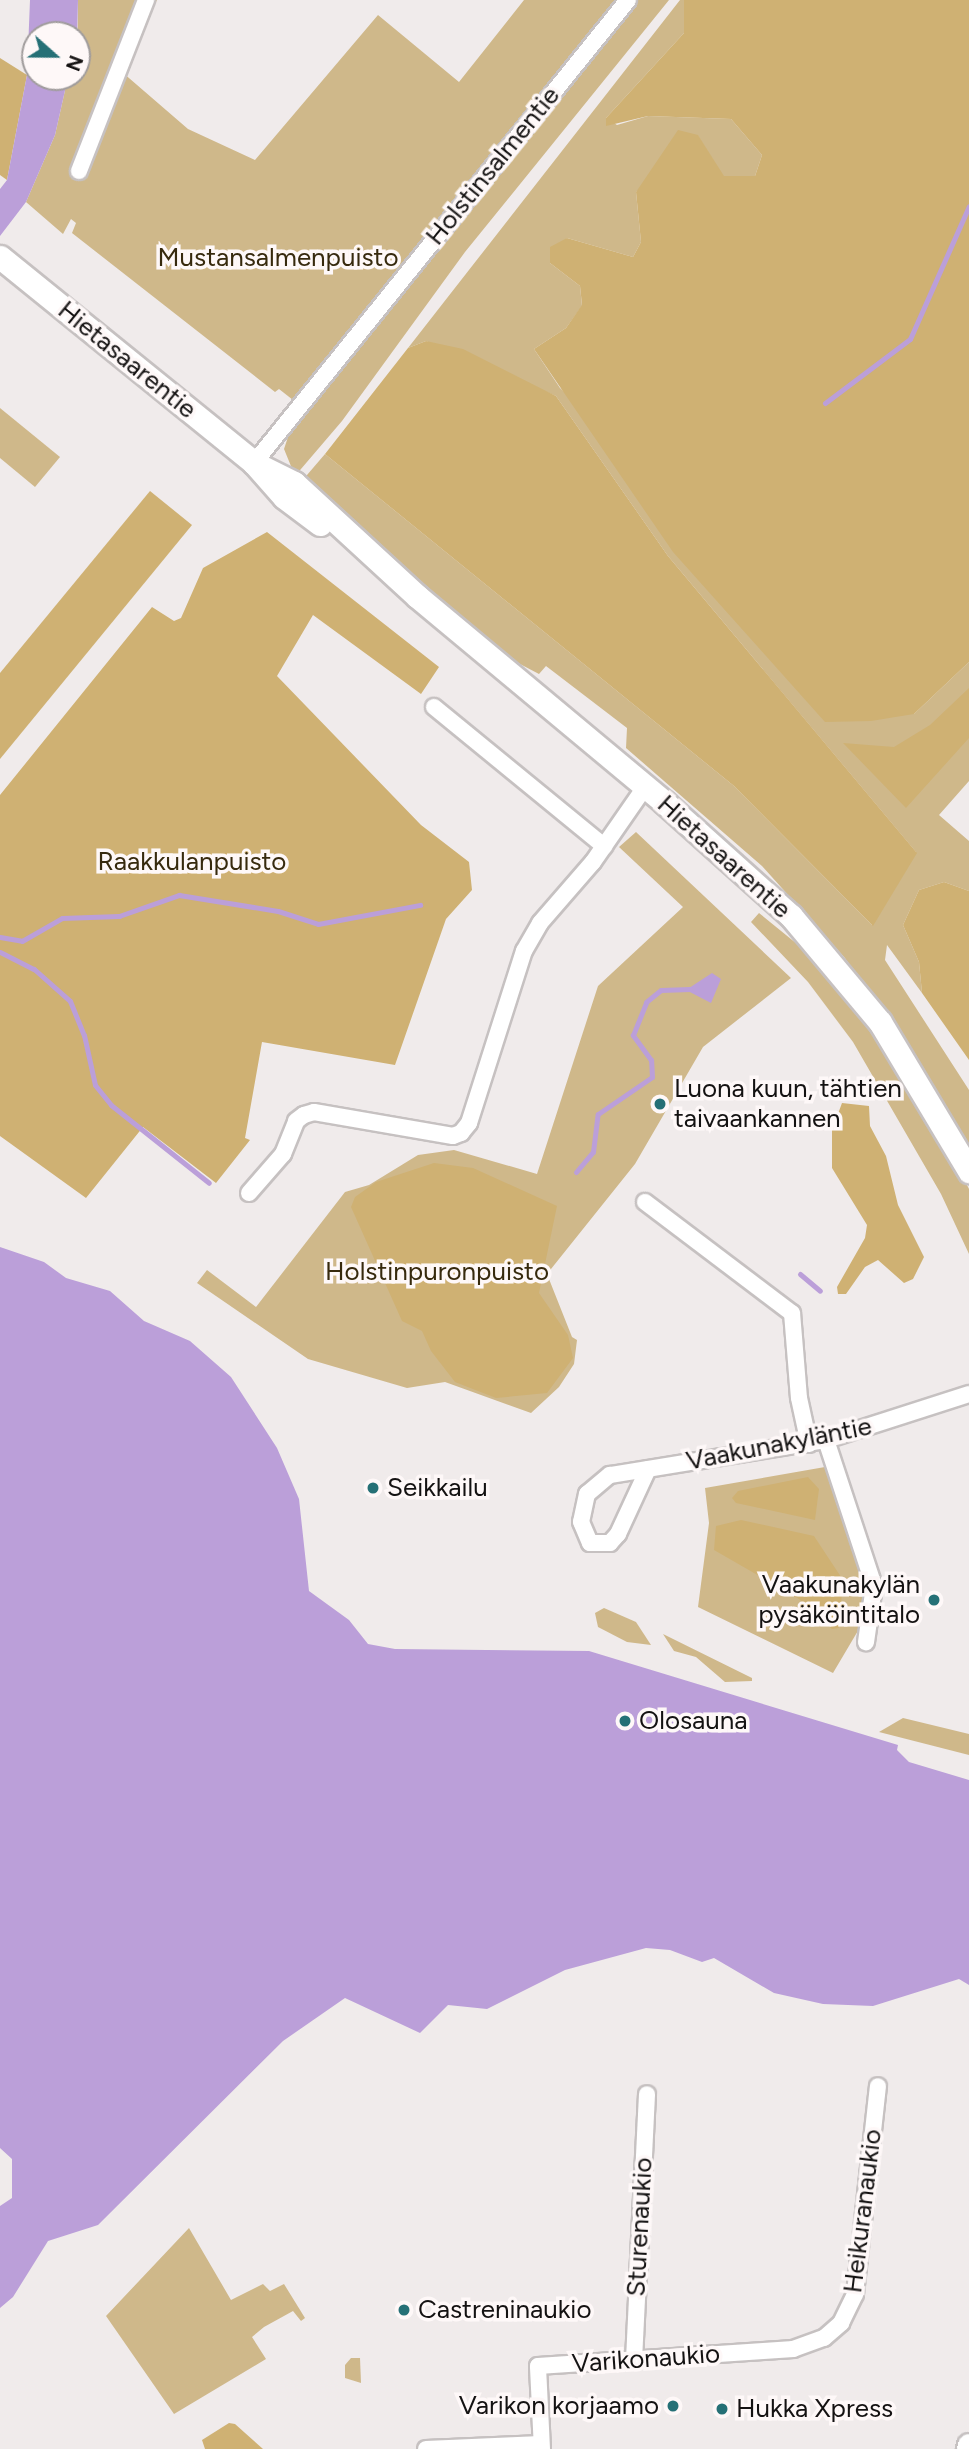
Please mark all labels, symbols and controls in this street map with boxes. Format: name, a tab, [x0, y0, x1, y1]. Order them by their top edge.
north arrow	[21, 21, 91, 91]
text: N	[61, 52, 88, 74]
street label: Holstinsalmentie	[420, 80, 566, 252]
park label: Mustansalmenpuisto	[158, 242, 398, 274]
street label: Hietasaarentie	[52, 295, 202, 425]
street label: Hietasaarentie	[651, 789, 797, 925]
park label: Raakkulanpuisto	[98, 846, 286, 878]
place label: Luona kuun, tähtien taivaankannen	[674, 1073, 902, 1134]
marker: Luona kuun, tähtien taivaankannen	[652, 1096, 668, 1112]
park label: Holstinpuronpuisto	[325, 1256, 549, 1288]
street label: Vaakunakyläntie	[684, 1411, 874, 1477]
place label: Seikkailu	[387, 1472, 488, 1504]
marker: Seikkailu	[365, 1480, 381, 1496]
place label: Vaakunakylän pysäköintitalo	[758, 1569, 920, 1630]
marker: Vaakunakylän pysäköintitalo	[926, 1592, 942, 1608]
place label: Olosauna	[639, 1705, 748, 1737]
marker: Olosauna	[617, 1713, 633, 1729]
street label: Heikuranaukio	[837, 2127, 889, 2295]
street label: Sturenaukio	[621, 2157, 659, 2297]
place label: Castreninaukio	[418, 2294, 591, 2326]
marker: Castreninaukio	[396, 2302, 412, 2318]
street label: Varikonaukio	[571, 2338, 721, 2380]
place label: Varikon korjaamo	[459, 2390, 659, 2422]
place label: Hukka Xpress	[736, 2393, 893, 2425]
marker: Varikon korjaamo	[665, 2398, 681, 2414]
marker: Hukka Xpress	[714, 2401, 730, 2417]

